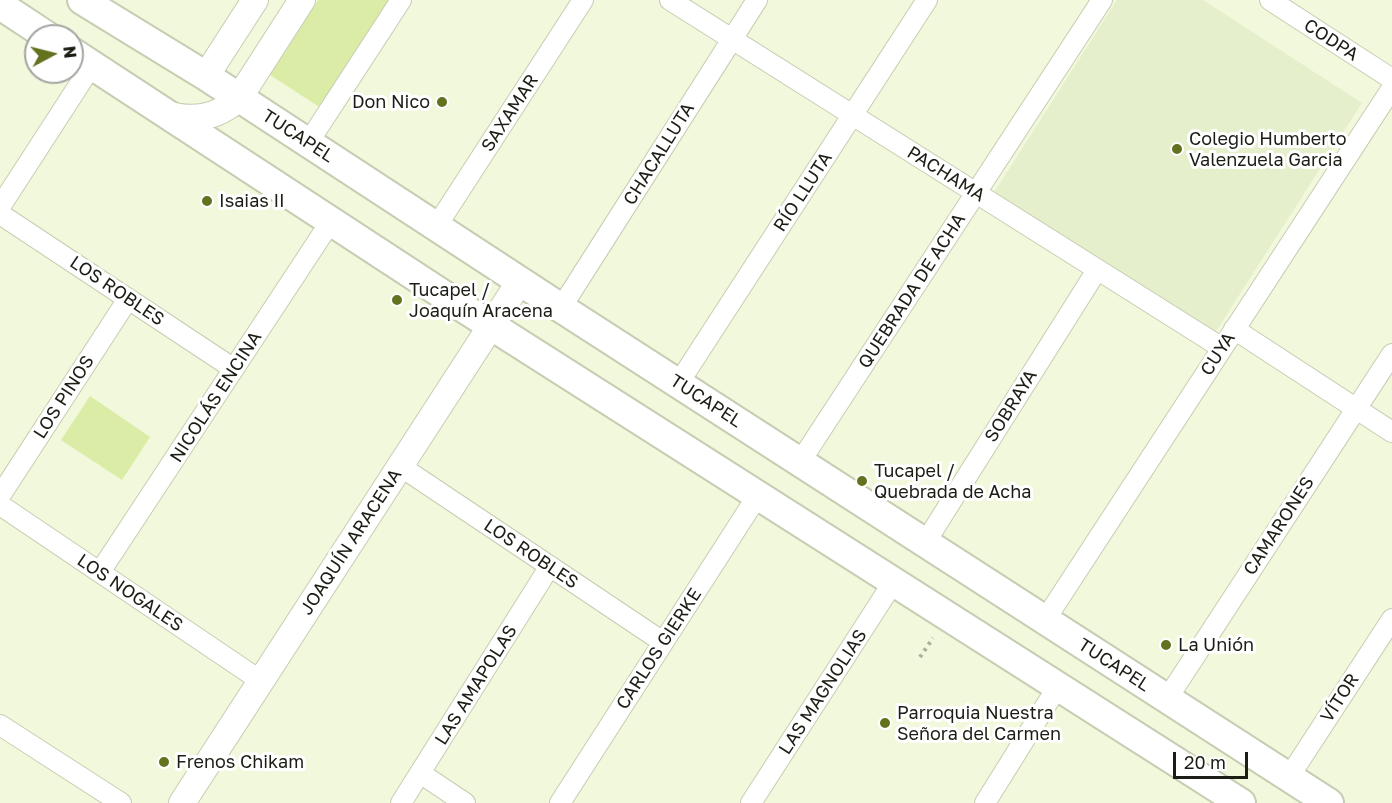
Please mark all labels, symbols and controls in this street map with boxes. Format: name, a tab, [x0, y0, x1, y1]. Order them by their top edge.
street label: CODPA	[1300, 14, 1362, 66]
north arrow	[24, 24, 84, 84]
text: N	[59, 45, 81, 59]
street label: SAXAMAR	[477, 70, 543, 156]
place label: Don Nico	[352, 91, 430, 113]
marker: Don Nico	[435, 95, 449, 109]
street label: CHACALLUTA	[619, 99, 699, 209]
street label: TUCAPEL	[258, 105, 338, 167]
place label: Colegio Humberto Valenzuela Garcia	[1189, 128, 1347, 170]
street label: PACHAMA	[903, 142, 989, 206]
marker: Colegio Humberto Valenzuela Garcia	[1170, 142, 1184, 156]
street label: RÍO LLUTA	[769, 148, 837, 236]
place label: Isaias II	[219, 190, 285, 212]
marker: Isaias II	[200, 194, 214, 208]
street label: QUEBRADA DE ACHA	[854, 209, 970, 373]
street label: LOS ROBLES	[66, 251, 168, 331]
place label: Tucapel / Joaquín Aracena	[409, 279, 553, 322]
marker: Tucapel / Joaquín Aracena	[390, 293, 404, 307]
street label: NICOLÁS ENCINA	[166, 327, 266, 467]
street label: CUYA	[1196, 328, 1240, 380]
street label: LOS PINOS	[29, 351, 99, 443]
street label: SOBRAYA	[980, 366, 1042, 446]
street label: TUCAPEL	[666, 370, 746, 432]
place label: Tucapel / Quebrada de Acha	[874, 460, 1031, 502]
street label: JOAQUÍN ARACENA	[296, 465, 406, 619]
street label: CAMARONES	[1239, 473, 1319, 579]
marker: Tucapel / Quebrada de Acha	[855, 474, 869, 488]
street label: LOS ROBLES	[480, 514, 582, 594]
street label: LOS NOGALES	[73, 550, 187, 636]
street label: CARLOS GIERKE	[612, 584, 706, 714]
street label: LAS AMAPOLAS	[430, 621, 522, 749]
street label: LAS MAGNOLIAS	[774, 625, 872, 759]
street label: TUCAPEL	[1074, 634, 1154, 696]
place label: La Unión	[1178, 634, 1254, 656]
marker: La Unión	[1159, 638, 1173, 652]
street label: VÍTOR	[1316, 669, 1364, 727]
place label: Parroquia Nuestra Señora del Carmen	[897, 702, 1061, 744]
marker: Parroquia Nuestra Señora del Carmen	[878, 716, 892, 730]
scale bar	[1176, 740, 1251, 778]
place label: Frenos Chikam	[176, 751, 304, 773]
text: 20 m	[1184, 751, 1226, 773]
marker: Frenos Chikam	[157, 755, 171, 769]

